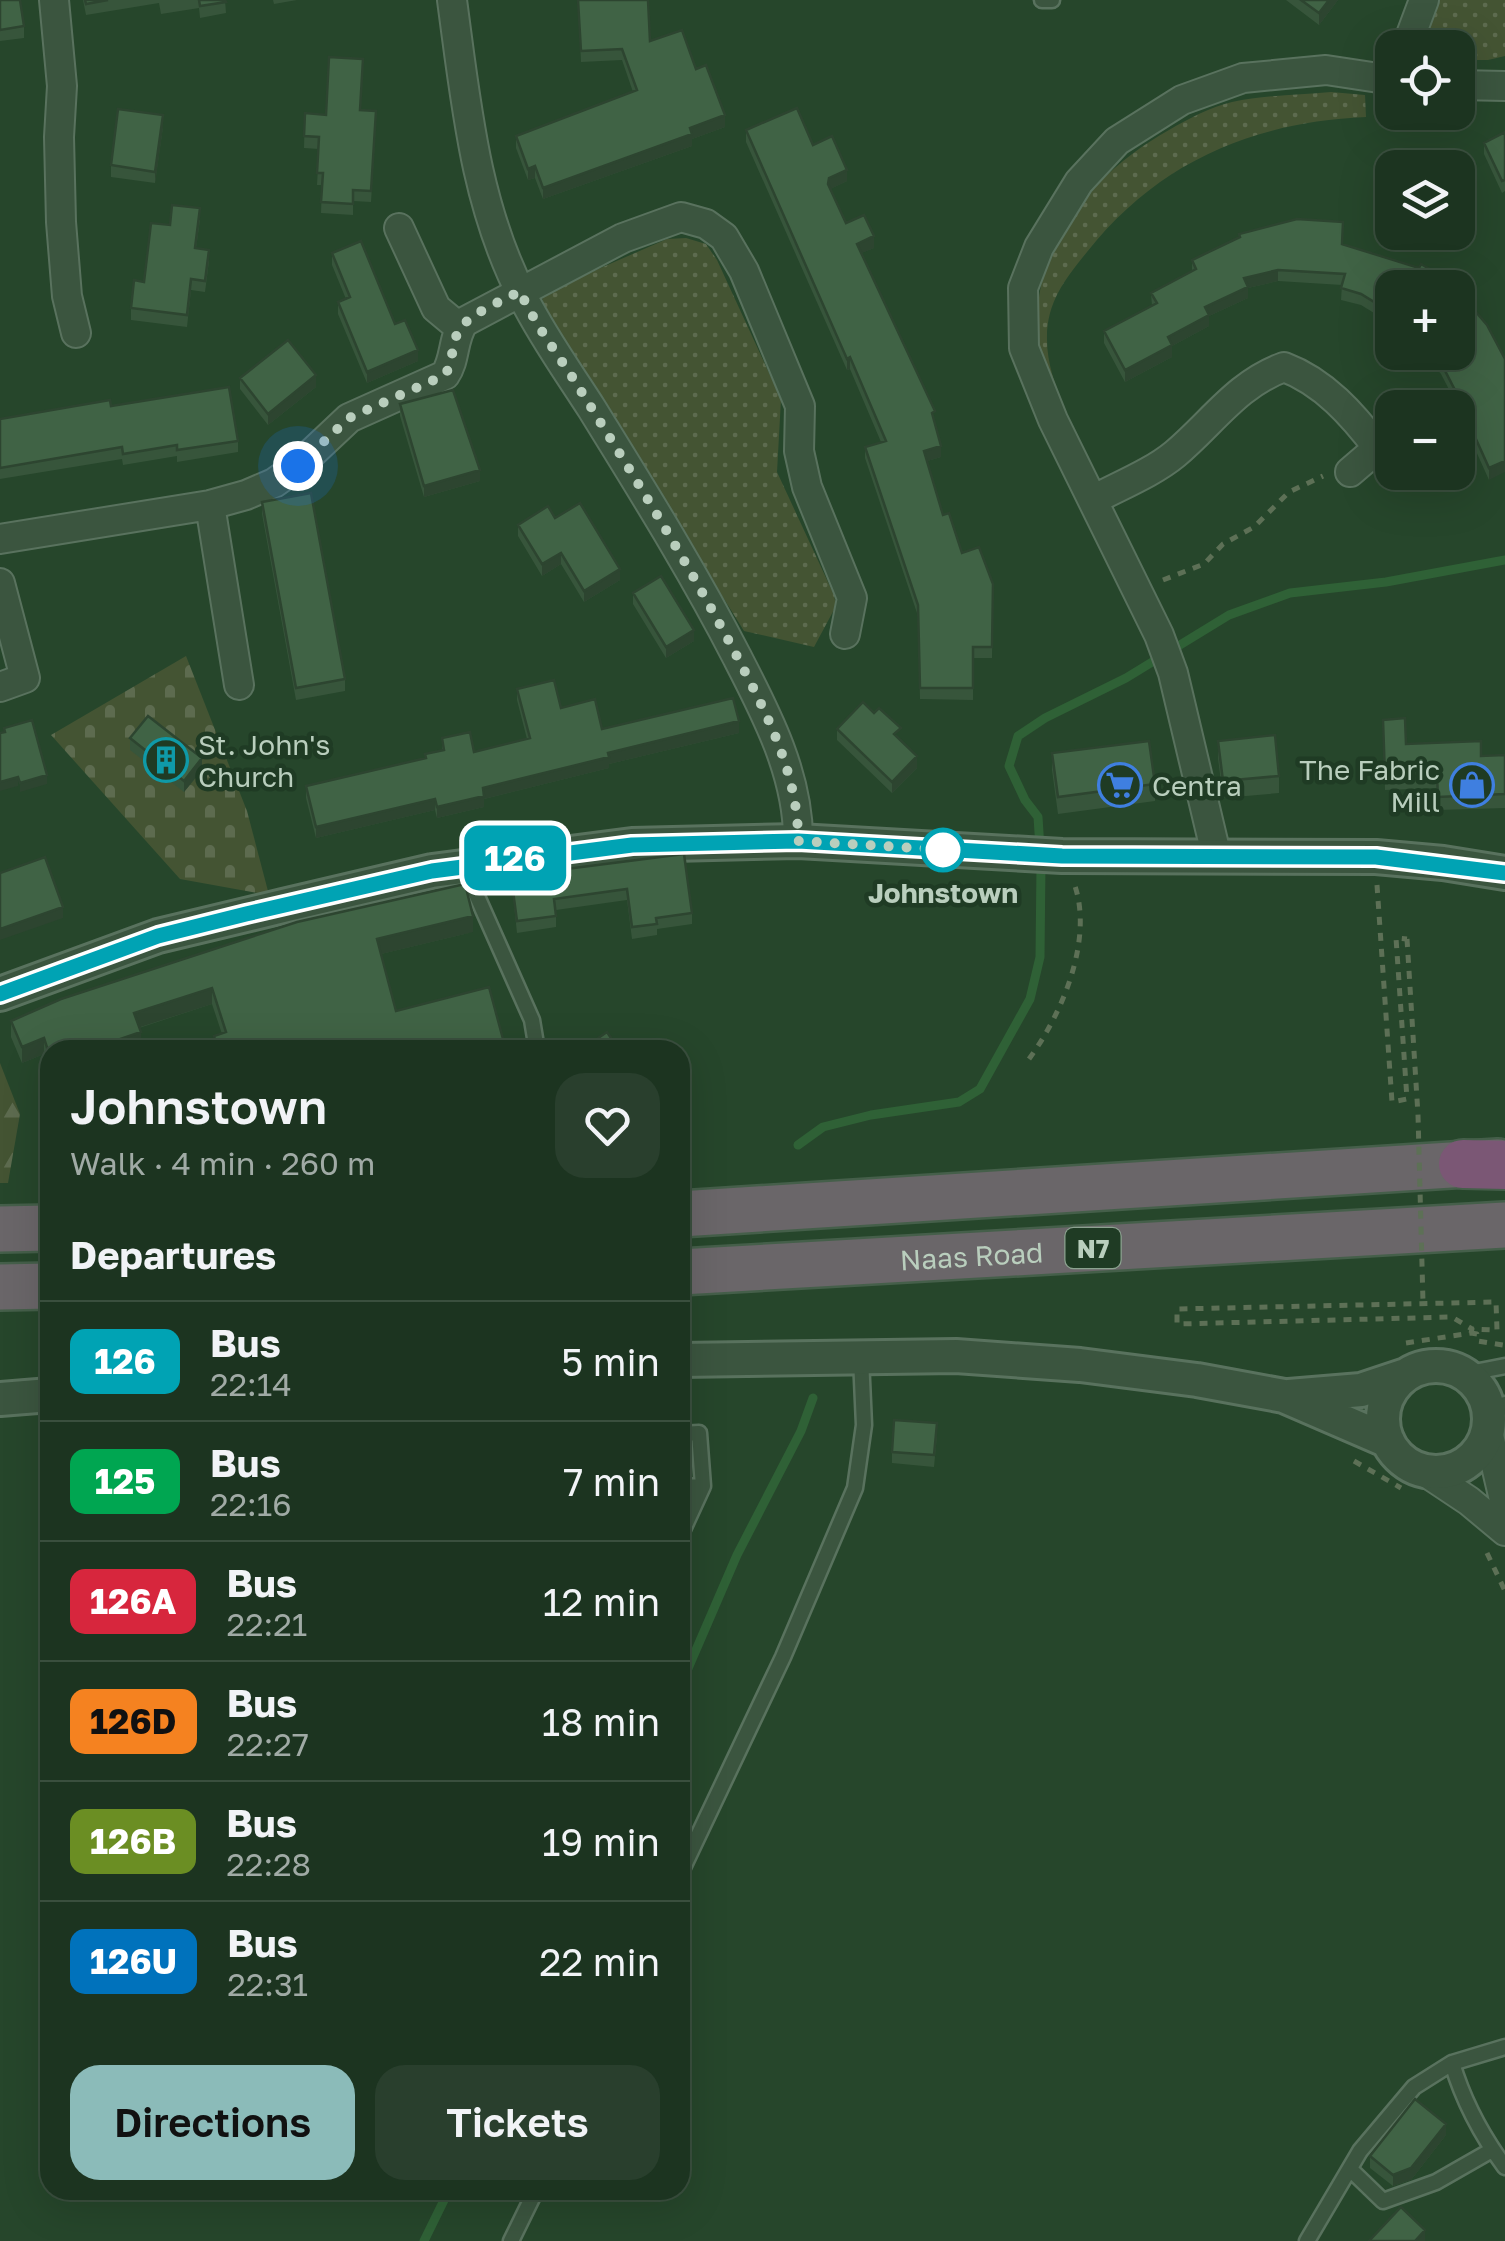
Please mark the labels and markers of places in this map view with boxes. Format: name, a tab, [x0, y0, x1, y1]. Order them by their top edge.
place label: St. John's Church	[198, 728, 330, 793]
building icon: St. John's Church	[143, 737, 189, 783]
place label: The Fabric Mill	[1299, 753, 1440, 818]
supermarket icon: Centra	[1097, 762, 1143, 808]
shop icon: The Fabric Mill	[1449, 762, 1495, 808]
place label: Centra	[1152, 769, 1242, 802]
marker: Johnstown	[922, 829, 964, 871]
place label: Johnstown	[868, 876, 1018, 909]

